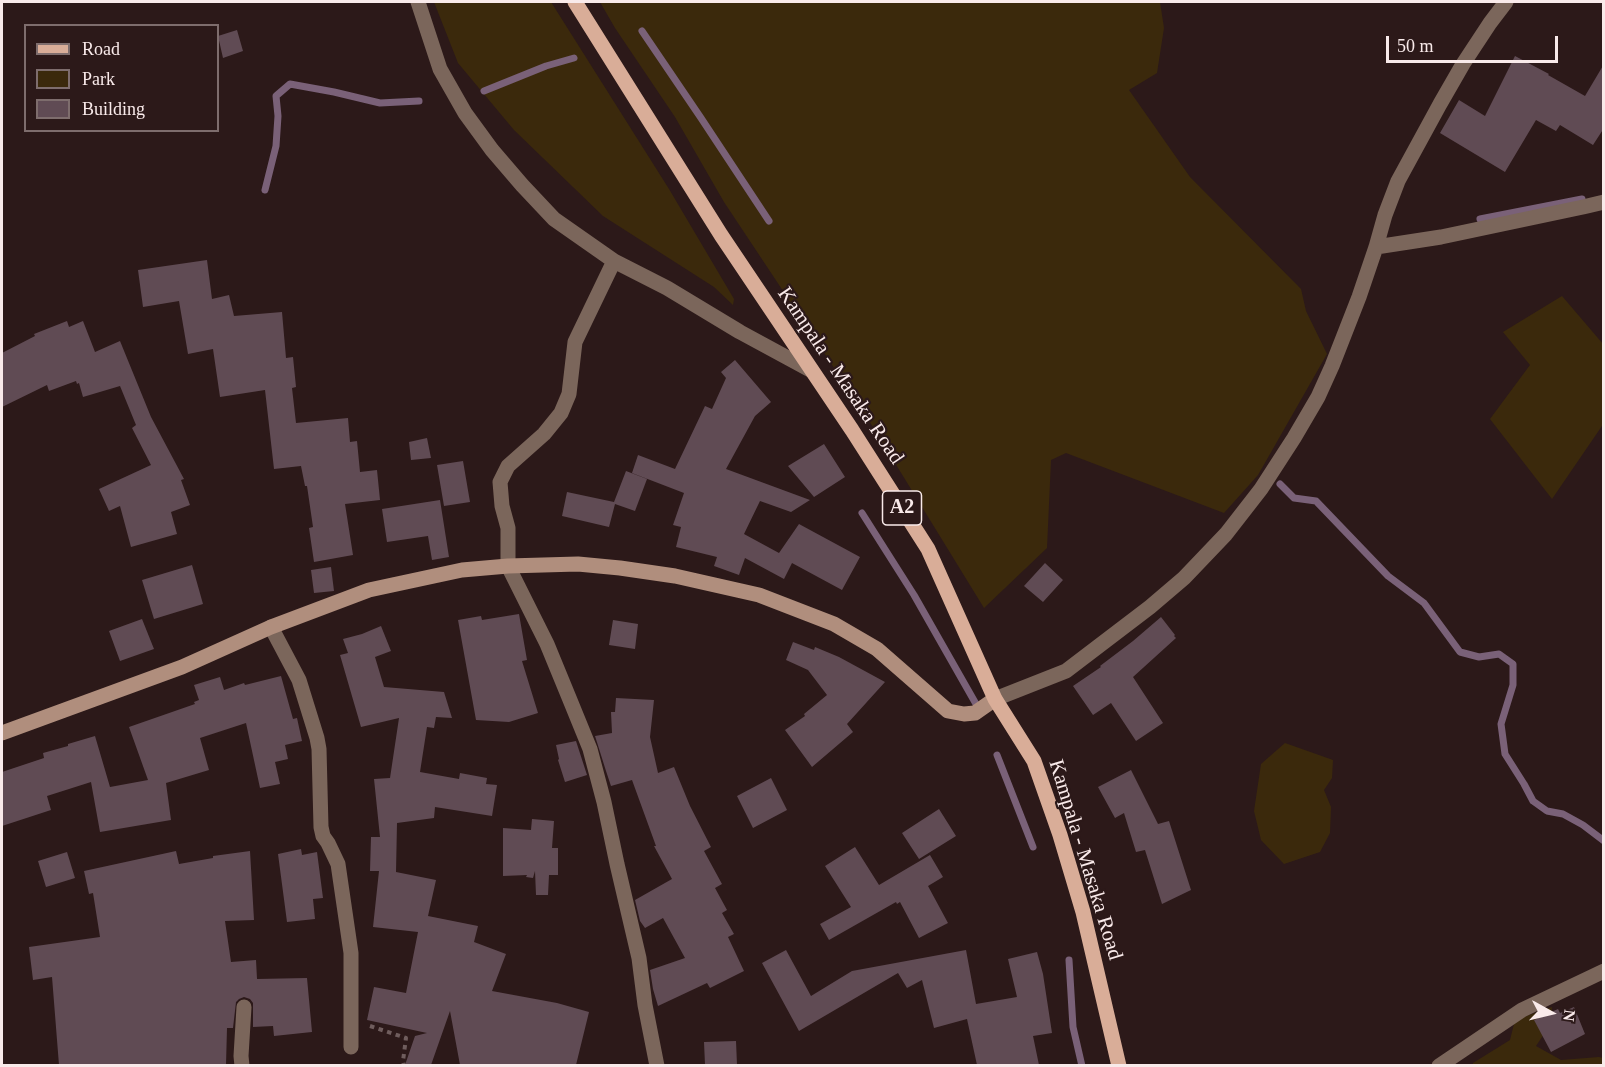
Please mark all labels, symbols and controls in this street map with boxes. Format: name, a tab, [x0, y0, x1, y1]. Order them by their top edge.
legend	[24, 24, 219, 132]
scale bar	[1389, 24, 1562, 62]
text: 50 m	[1397, 36, 1434, 56]
text: Road	[82, 39, 120, 59]
text: Park	[82, 69, 115, 89]
text: Building	[82, 99, 145, 119]
street label: Kampala - Masaka Road	[771, 283, 909, 469]
road number: A2	[882, 491, 922, 525]
street label: Kampala - Masaka Road	[1043, 757, 1127, 963]
north arrow	[1521, 983, 1581, 1043]
text: N	[1560, 1009, 1579, 1022]

